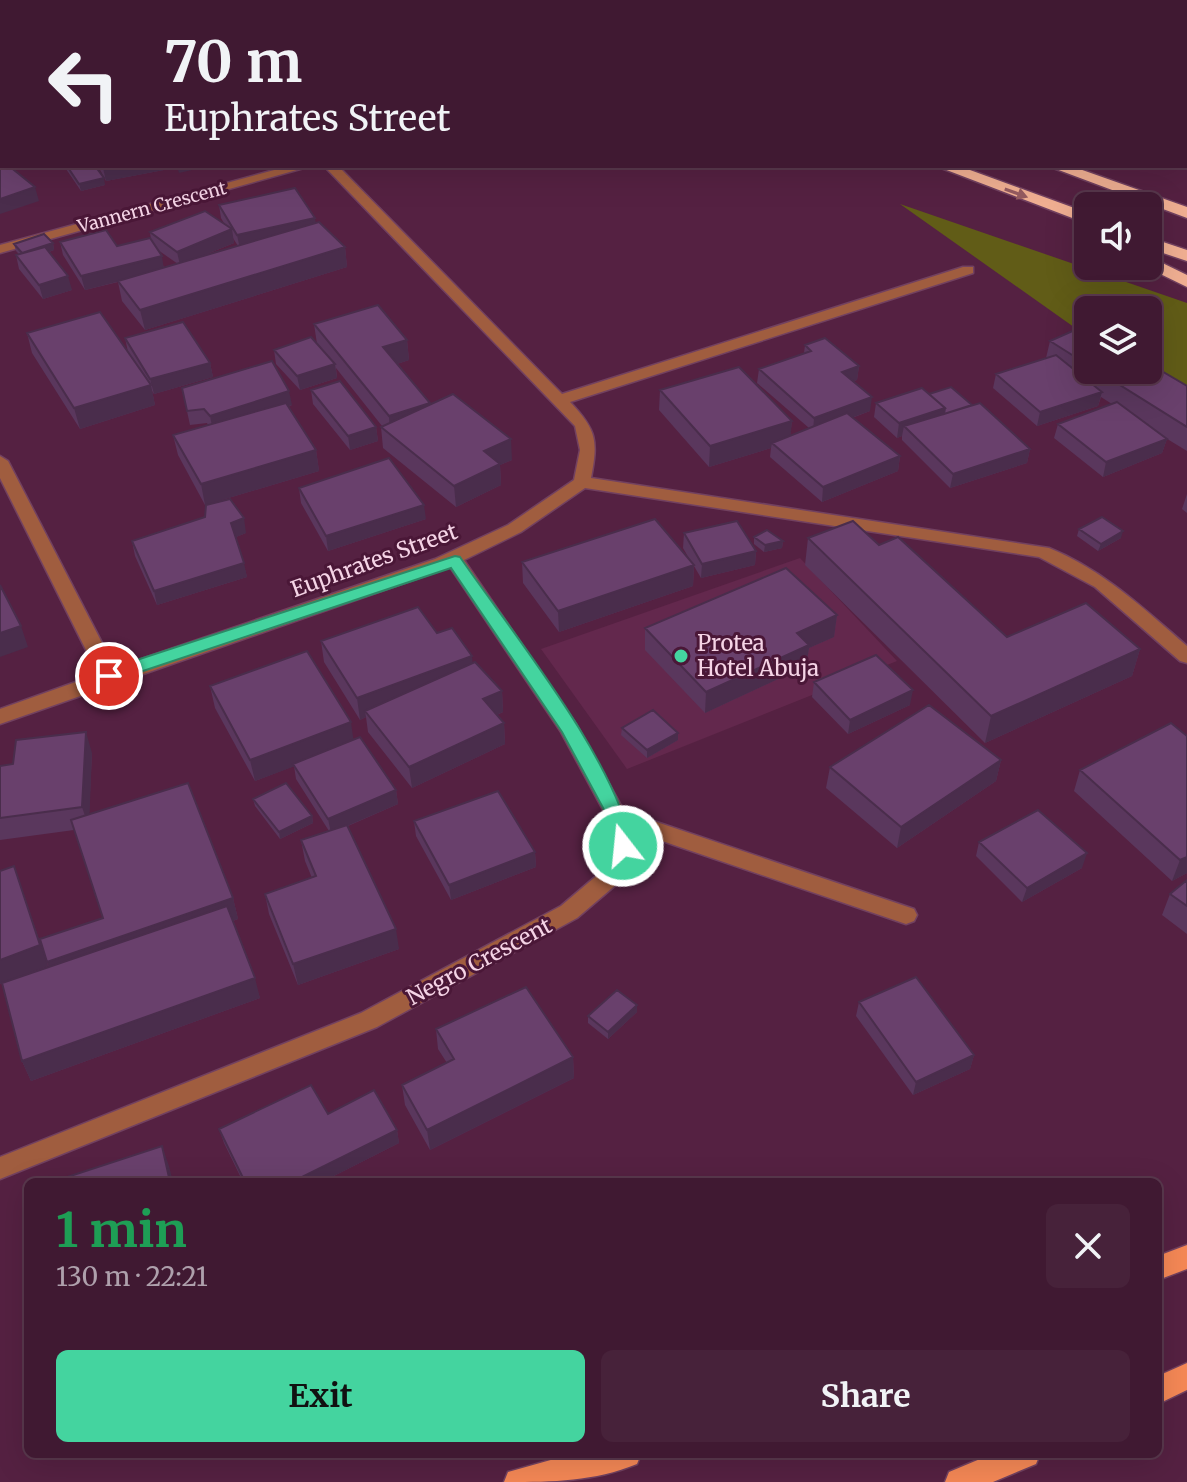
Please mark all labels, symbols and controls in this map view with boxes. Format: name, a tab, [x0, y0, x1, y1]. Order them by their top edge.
text: 70 m	[164, 27, 302, 97]
icon: left	[32, 32, 136, 136]
text: Euphrates Street	[164, 96, 450, 141]
street label: Vannern Crescent	[74, 176, 229, 238]
one-way arrow	[1004, 187, 1028, 200]
map controls	[1074, 192, 1162, 384]
button: sound	[1074, 192, 1162, 280]
button: layers	[1074, 296, 1162, 384]
street label: Euphrates Street	[287, 517, 461, 603]
place label: Protea Hotel Abuja	[697, 629, 819, 682]
pin	[75, 642, 143, 710]
marker: Protea Hotel Abuja	[672, 647, 690, 665]
icon: arrive	[87, 654, 131, 698]
position arrow	[581, 804, 665, 888]
street label: Negro Crescent	[402, 911, 557, 1011]
text: 1 min	[56, 1200, 187, 1260]
button: close	[1046, 1204, 1130, 1288]
text: 130 m · 22:21	[56, 1260, 208, 1293]
button: Exit	[56, 1350, 585, 1442]
button: Share	[601, 1350, 1130, 1442]

